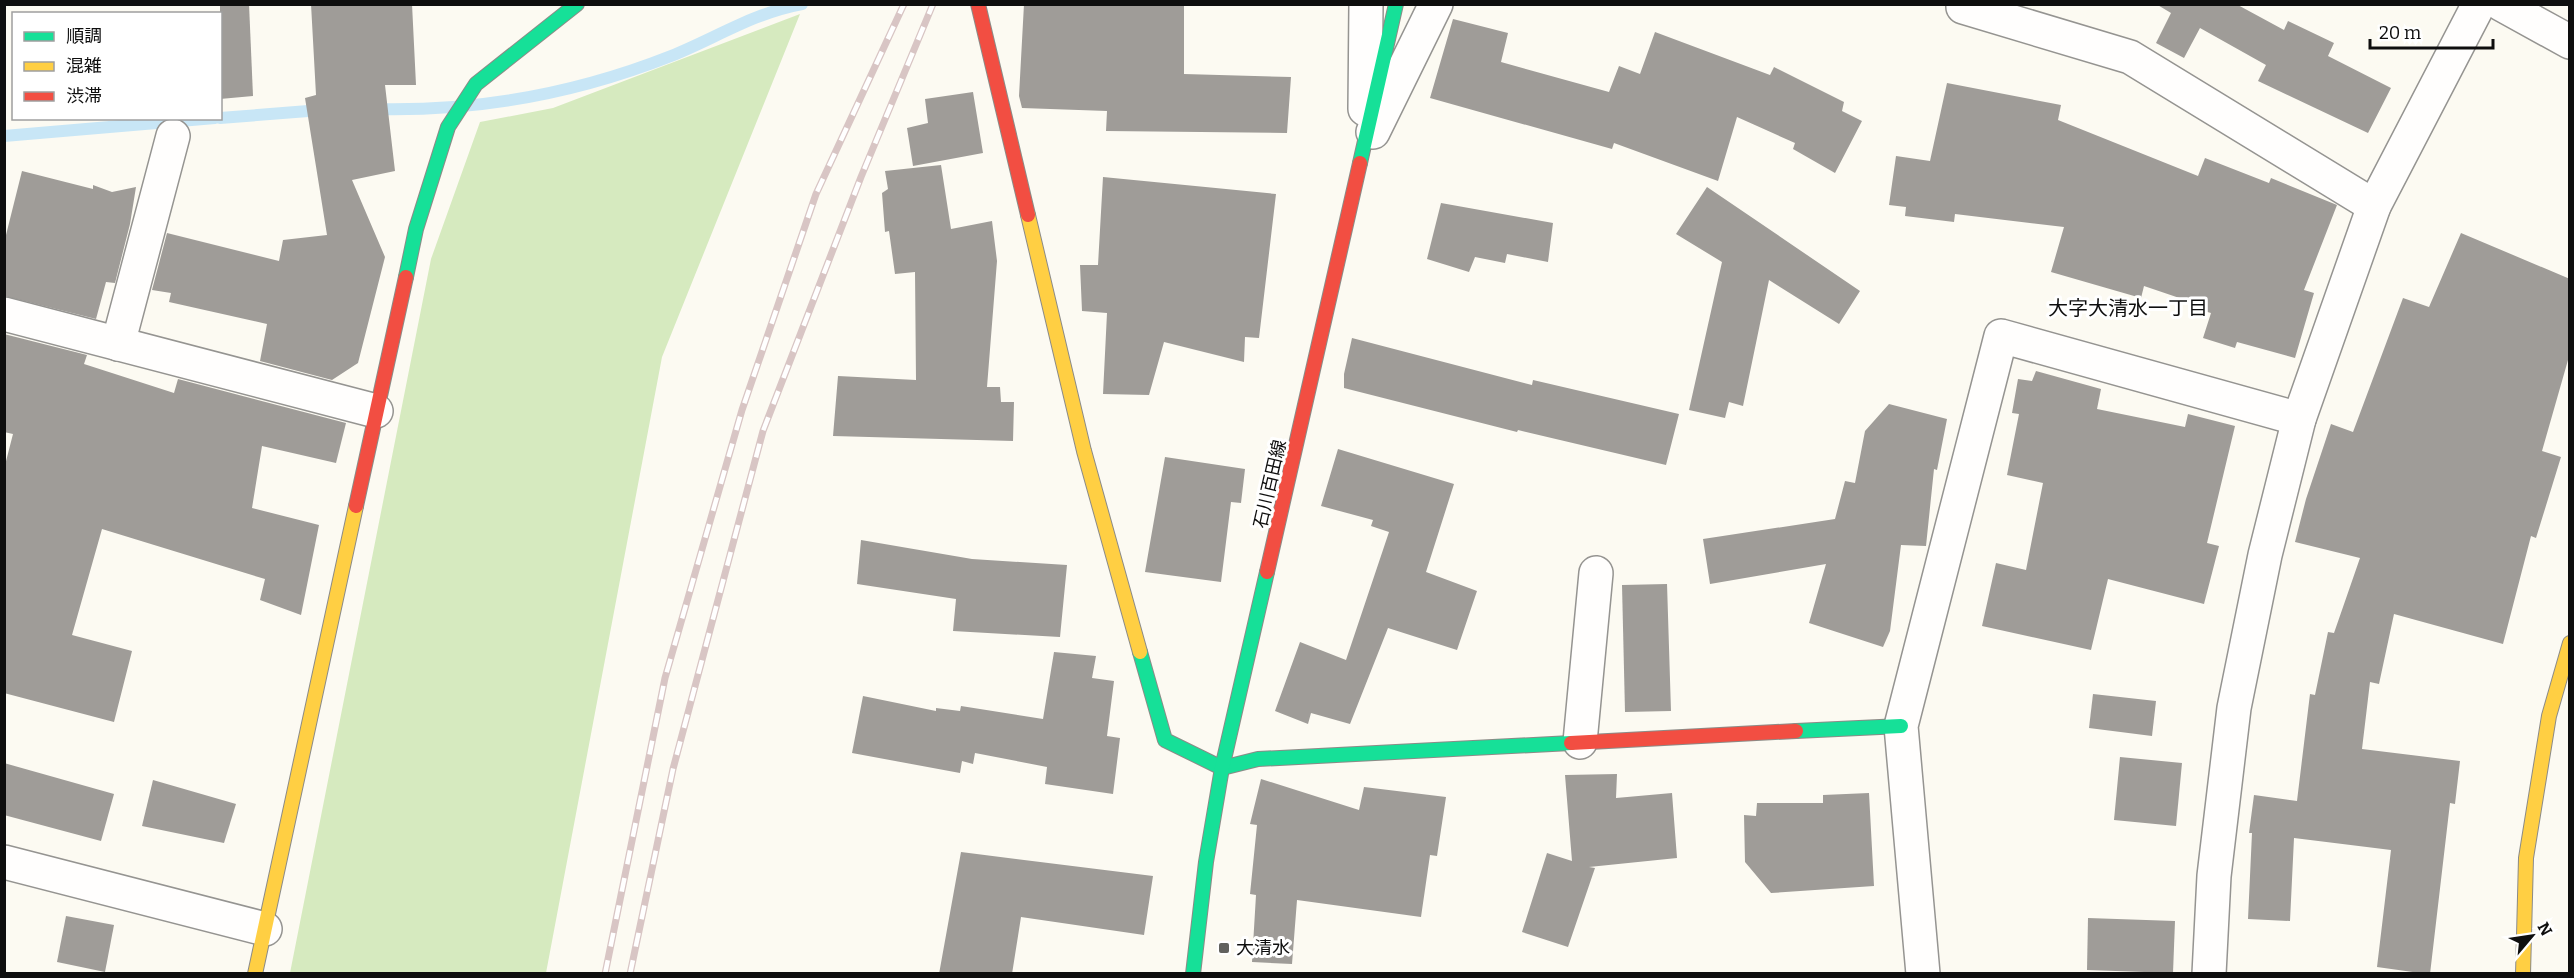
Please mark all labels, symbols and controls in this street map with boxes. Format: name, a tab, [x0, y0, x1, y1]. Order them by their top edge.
legend	[12, 12, 222, 120]
scale bar	[2370, 12, 2493, 50]
text: 20 m	[2379, 22, 2421, 44]
text: 順調	[66, 25, 102, 47]
text: 混雑	[66, 55, 102, 77]
text: 渋滞	[66, 85, 102, 107]
district label: 大字大清水一丁目	[2048, 296, 2208, 320]
street label: 石川百田線	[1249, 438, 1291, 530]
north arrow	[2502, 906, 2562, 966]
text: N	[2533, 919, 2556, 939]
place label: 大清水	[1236, 937, 1290, 959]
marker: 大清水	[1217, 941, 1231, 955]

